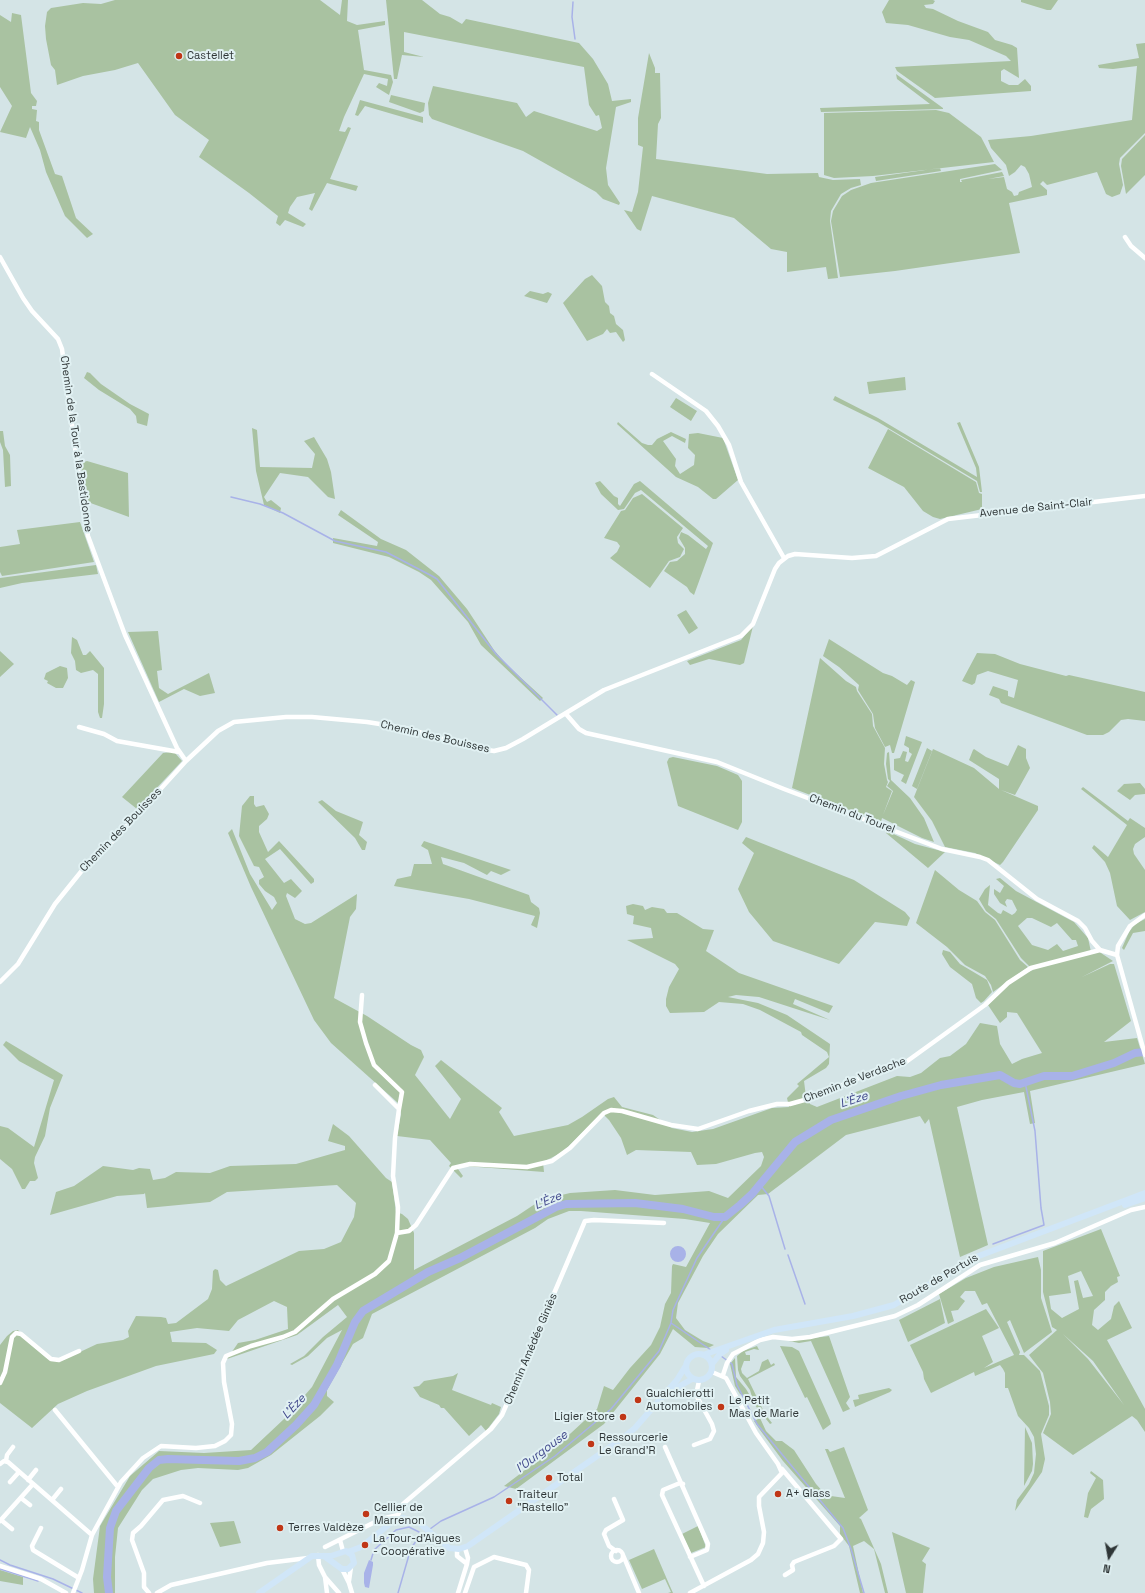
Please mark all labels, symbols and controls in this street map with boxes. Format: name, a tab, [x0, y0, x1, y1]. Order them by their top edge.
place label: Castellet	[187, 49, 234, 63]
marker: Castellet	[174, 51, 184, 61]
street label: Chemin de la Tour à la Bastidonne	[57, 355, 95, 533]
street label: Avenue de Saint-Clair	[979, 496, 1093, 520]
street label: Chemin des Bouisses	[379, 718, 491, 756]
street label: Chemin des Bouisses	[77, 785, 165, 875]
street label: Chemin du Tourel	[807, 792, 897, 836]
street label: Chemin de Verdache	[802, 1054, 908, 1106]
water label: L'Èze	[838, 1089, 870, 1111]
water label: L'Èze	[532, 1189, 564, 1213]
street label: Route de Pertuis	[897, 1251, 981, 1307]
street label: Chemin Amédée Giniès	[502, 1291, 560, 1407]
place label: Gualchierotti Automobiles	[646, 1387, 714, 1413]
water label: L'Èze	[279, 1392, 309, 1422]
place label: Le Petit Mas de Marie	[729, 1394, 799, 1420]
marker: Gualchierotti Automobiles	[633, 1395, 643, 1405]
marker: Le Petit Mas de Marie	[716, 1402, 726, 1412]
place label: Ligier Store	[554, 1410, 615, 1424]
marker: Ligier Store	[618, 1412, 628, 1422]
water label: l'Ourgouse	[513, 1428, 571, 1476]
place label: Ressourcerie Le Grand'R	[599, 1431, 668, 1457]
marker: Ressourcerie Le Grand'R	[586, 1439, 596, 1449]
place label: Total	[557, 1471, 583, 1485]
marker: Total	[544, 1473, 554, 1483]
place label: A+ Glass	[786, 1487, 830, 1501]
place label: Traiteur "Rastello"	[517, 1488, 568, 1514]
marker: A+ Glass	[773, 1489, 783, 1499]
marker: Traiteur "Rastello"	[504, 1496, 514, 1506]
place label: Cellier de Marrenon	[374, 1501, 425, 1527]
marker: Cellier de Marrenon	[361, 1509, 371, 1519]
place label: Terres Valdèze	[288, 1521, 364, 1535]
marker: Terres Valdèze	[275, 1523, 285, 1533]
place label: La Tour-d'Aigues - Coopérative	[373, 1532, 461, 1558]
north arrow	[1089, 1537, 1129, 1577]
marker: La Tour-d'Aigues - Coopérative	[360, 1540, 370, 1550]
text: N	[1102, 1561, 1112, 1576]

